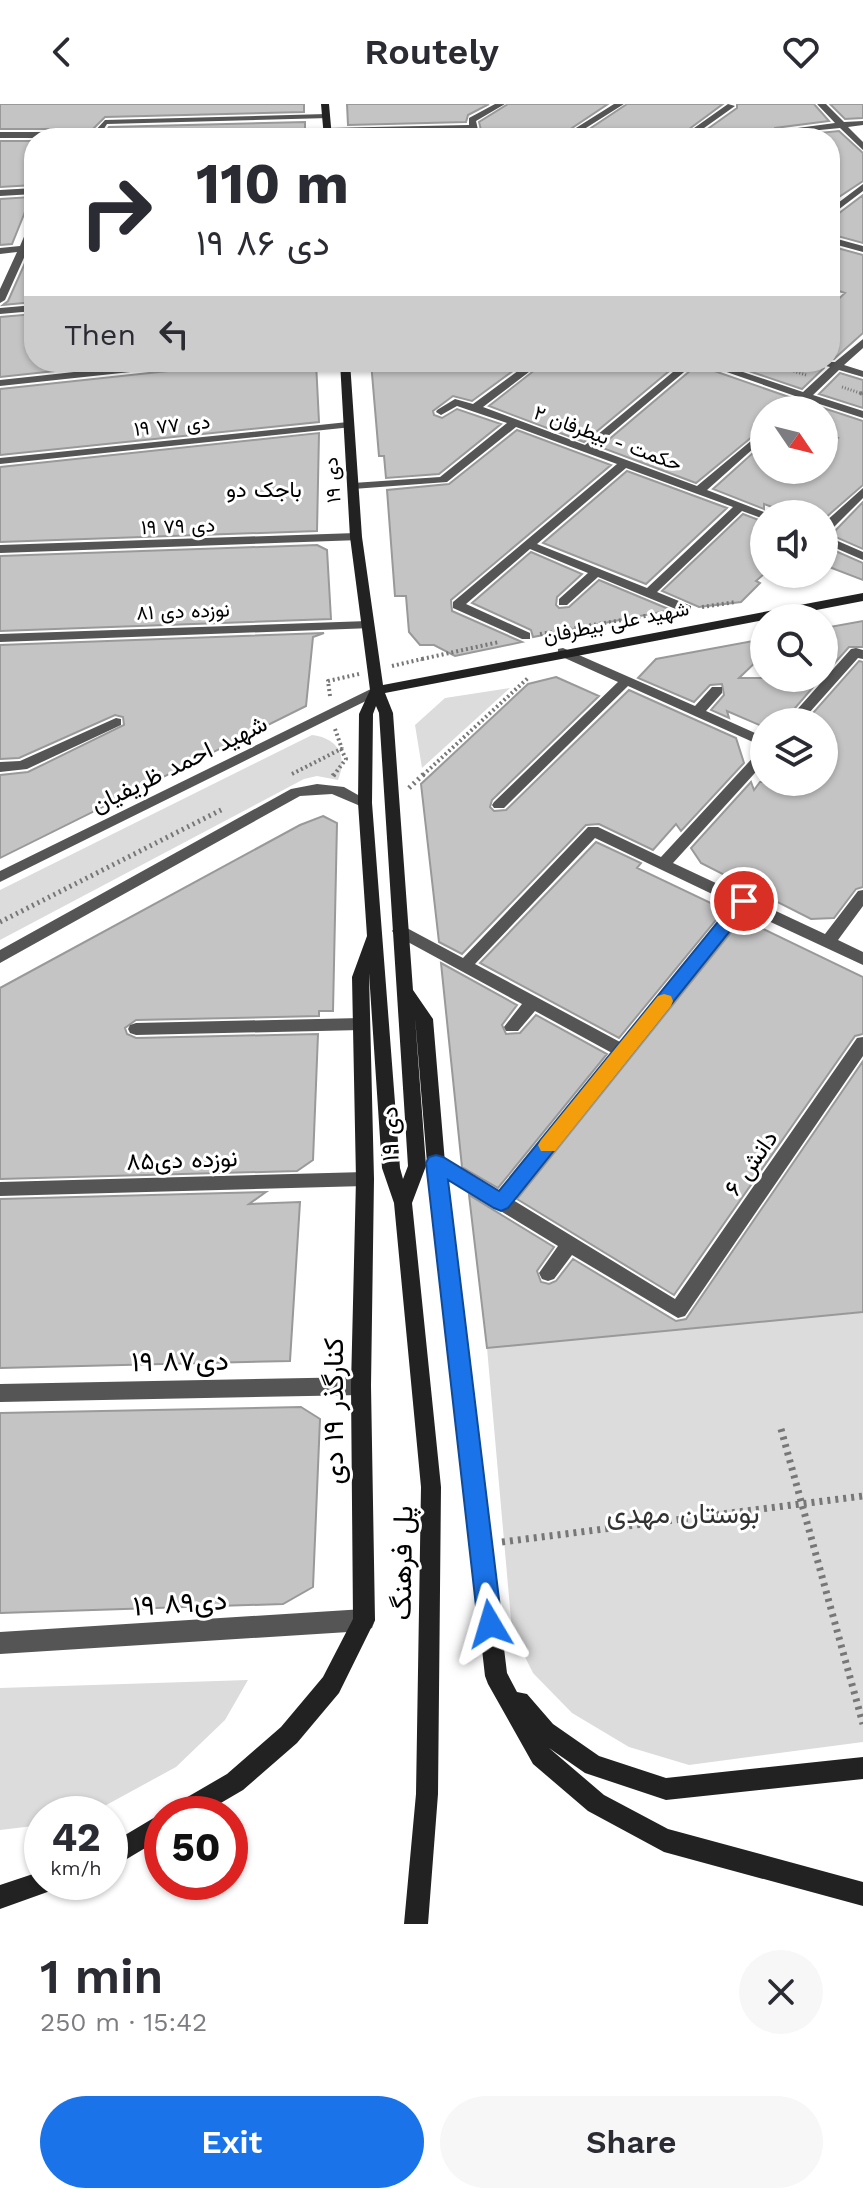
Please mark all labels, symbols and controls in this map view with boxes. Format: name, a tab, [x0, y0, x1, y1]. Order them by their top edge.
icon: back	[40, 30, 84, 74]
icon: heart	[779, 30, 823, 74]
text: Routely	[364, 31, 499, 73]
text: 110 m	[196, 151, 349, 217]
icon: right	[64, 160, 168, 264]
text: ۱۹ دی ۸۶	[196, 222, 330, 264]
icon: left	[152, 312, 196, 356]
text: Then	[64, 317, 136, 352]
north arrow	[750, 396, 838, 484]
map controls	[750, 396, 838, 796]
street label: حکمت - بیطرفان ۲	[530, 400, 685, 477]
street label: ۱۹ دی ۷۷	[133, 409, 211, 441]
street label: ۱۹ دی	[318, 456, 346, 504]
district label: باجک دو	[226, 477, 302, 503]
button: sound	[750, 500, 838, 588]
street label: ۱۹ دی ۷۹	[141, 513, 215, 539]
street label: شهید علی بیطرفان	[541, 596, 691, 649]
street label: نوزده دی ۸۱	[136, 597, 230, 626]
button: search	[750, 604, 838, 692]
button: layers	[750, 708, 838, 796]
street label: شهید احمد ظریفیان	[86, 709, 272, 820]
pin	[710, 867, 778, 935]
icon: arrive	[722, 879, 766, 923]
street label: ۱۹ دی	[376, 1106, 404, 1162]
street label: ۶ دانش	[718, 1125, 784, 1201]
street label: نوزده دی۸۵	[126, 1144, 238, 1177]
street label: کنارگذر ۱۹ دی	[317, 1338, 351, 1484]
street label: ۱۹ دی۸۷	[131, 1344, 229, 1378]
park label: بوستان مهدی	[607, 1497, 759, 1531]
street label: پل فرهنگ	[385, 1505, 421, 1621]
position arrow	[448, 1582, 532, 1666]
street label: ۱۹ دی۸۹	[132, 1583, 228, 1623]
speed limit sign: 50	[144, 1796, 248, 1900]
text: 42	[51, 1814, 101, 1861]
text: km/h	[50, 1856, 102, 1880]
text: 1 min	[40, 1948, 163, 2005]
button: close	[739, 1950, 823, 2034]
text: 250 m · 15:42	[40, 2007, 207, 2037]
button: Exit	[40, 2096, 424, 2188]
button: Share	[440, 2096, 823, 2188]

